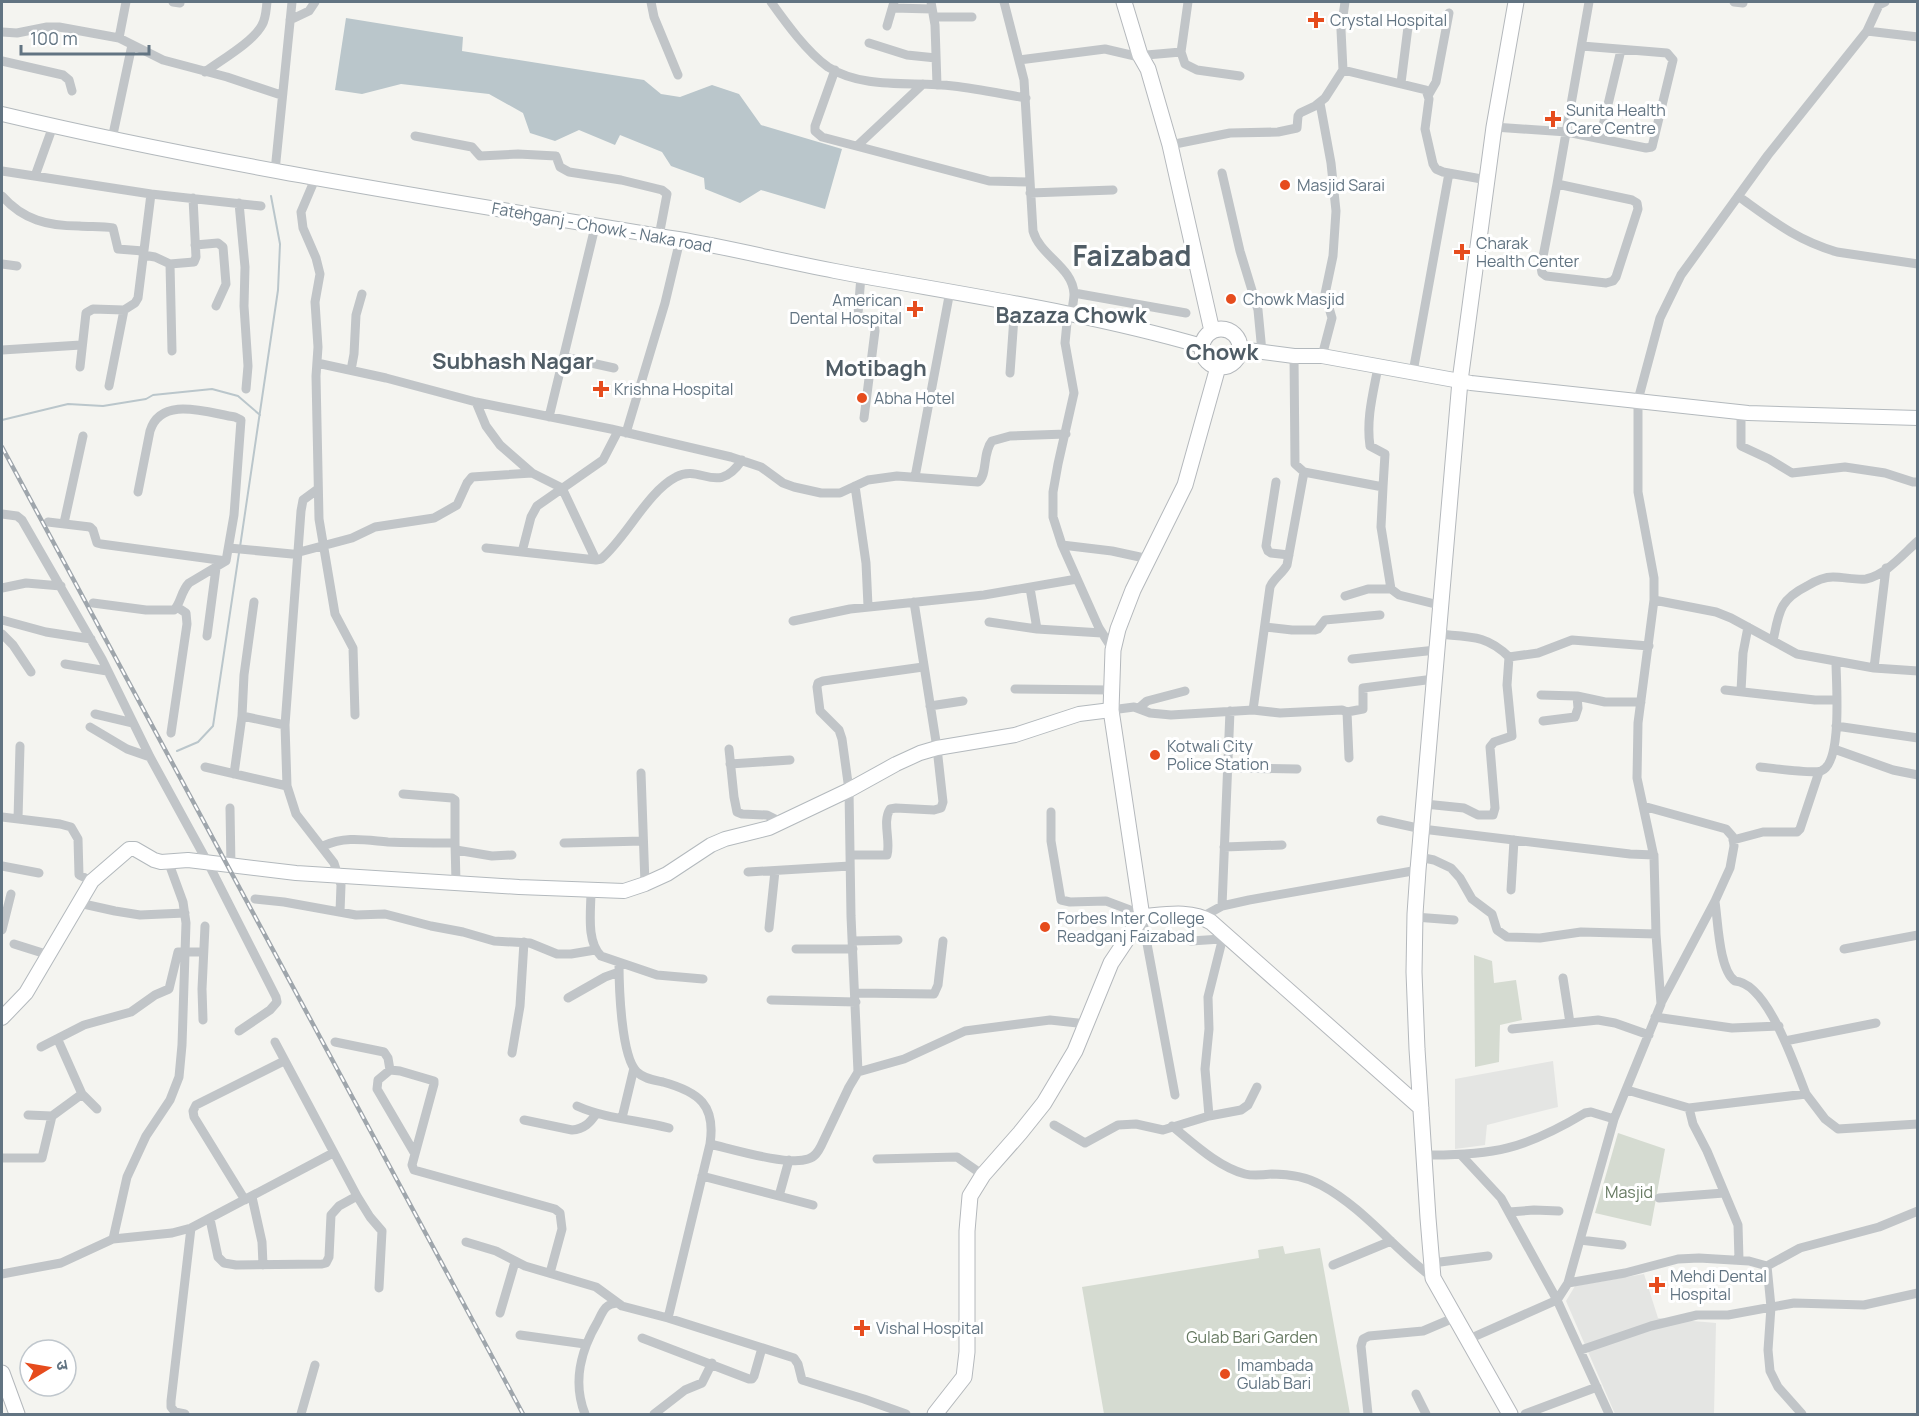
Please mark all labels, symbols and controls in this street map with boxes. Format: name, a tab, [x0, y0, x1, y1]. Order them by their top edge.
place label: Crystal Hospital	[1330, 9, 1447, 31]
marker: Crystal Hospital	[1307, 11, 1325, 29]
scale bar	[21, 18, 148, 56]
text: 100 m	[30, 26, 78, 50]
place label: Sunita Health Care Centre	[1566, 99, 1666, 139]
marker: Sunita Health Care Centre	[1544, 110, 1562, 128]
place label: Masjid Sarai	[1297, 174, 1385, 196]
marker: Masjid Sarai	[1278, 178, 1292, 192]
street label: Fatehganj - Chowk - Naka road	[490, 197, 714, 257]
place label: Charak Health Center	[1476, 232, 1579, 272]
district label: Faizabad	[1073, 236, 1191, 274]
marker: Charak Health Center	[1453, 243, 1471, 261]
place label: Chowk Masjid	[1243, 288, 1344, 310]
place label: American Dental Hospital	[789, 289, 902, 329]
marker: Chowk Masjid	[1224, 292, 1238, 306]
marker: American Dental Hospital	[906, 300, 924, 318]
district label: Bazaza Chowk	[995, 300, 1148, 330]
district label: Chowk	[1186, 337, 1259, 367]
district label: Subhash Nagar	[432, 346, 594, 376]
district label: Motibagh	[825, 353, 927, 383]
place label: Krishna Hospital	[614, 378, 733, 400]
marker: Krishna Hospital	[592, 380, 610, 398]
place label: Abha Hotel	[874, 387, 955, 409]
marker: Abha Hotel	[855, 391, 869, 405]
place label: Kotwali City Police Station	[1167, 735, 1269, 775]
marker: Kotwali City Police Station	[1148, 748, 1162, 762]
place label: Forbes Inter College Readganj Faizabad	[1057, 907, 1205, 947]
marker: Forbes Inter College Readganj Faizabad	[1038, 920, 1052, 934]
park label: Masjid	[1605, 1181, 1653, 1203]
place label: Mehdi Dental Hospital	[1670, 1265, 1767, 1305]
marker: Mehdi Dental Hospital	[1648, 1276, 1666, 1294]
place label: Vishal Hospital	[876, 1317, 984, 1339]
marker: Vishal Hospital	[853, 1319, 871, 1337]
park label: Gulab Bari Garden	[1186, 1326, 1318, 1348]
north arrow	[18, 1338, 78, 1398]
place label: Imambada Gulab Bari	[1237, 1354, 1314, 1394]
text: उ	[51, 1358, 75, 1372]
marker: Imambada Gulab Bari	[1218, 1367, 1232, 1381]

